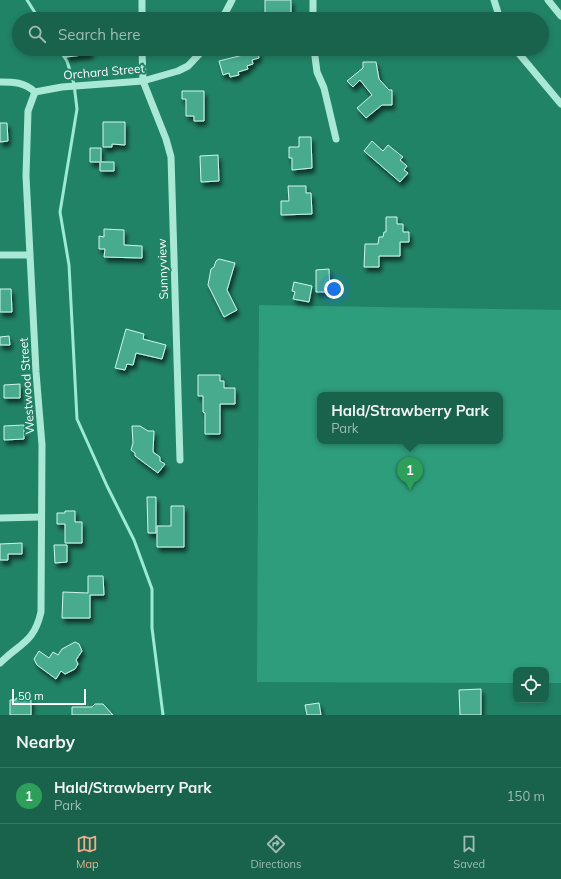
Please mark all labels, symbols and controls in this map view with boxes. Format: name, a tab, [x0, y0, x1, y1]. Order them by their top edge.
search box	[12, 12, 549, 56]
icon: search	[26, 23, 48, 45]
text: Search here	[58, 25, 140, 44]
street label: Orchard Street	[63, 60, 145, 83]
street label: Sunnyview	[154, 238, 171, 300]
your location	[324, 279, 344, 299]
street label: Westwood Street	[16, 337, 37, 435]
popup	[317, 392, 503, 444]
text: Hald/Strawberry Park	[331, 401, 489, 420]
text: Park	[331, 420, 359, 436]
pin: 1	[397, 457, 423, 490]
map controls	[513, 667, 549, 703]
button: locate	[513, 667, 549, 703]
scale bar	[12, 687, 86, 706]
text: 50 m	[18, 689, 44, 703]
text: Nearby	[16, 731, 75, 752]
text: Hald/Strawberry Park	[54, 778, 212, 797]
text: 1	[25, 788, 33, 804]
text: 150 m	[507, 788, 545, 804]
text: Park	[54, 797, 81, 813]
tab: Map	[76, 833, 99, 871]
tab: Directions	[251, 833, 301, 871]
tab: Saved	[453, 833, 485, 871]

